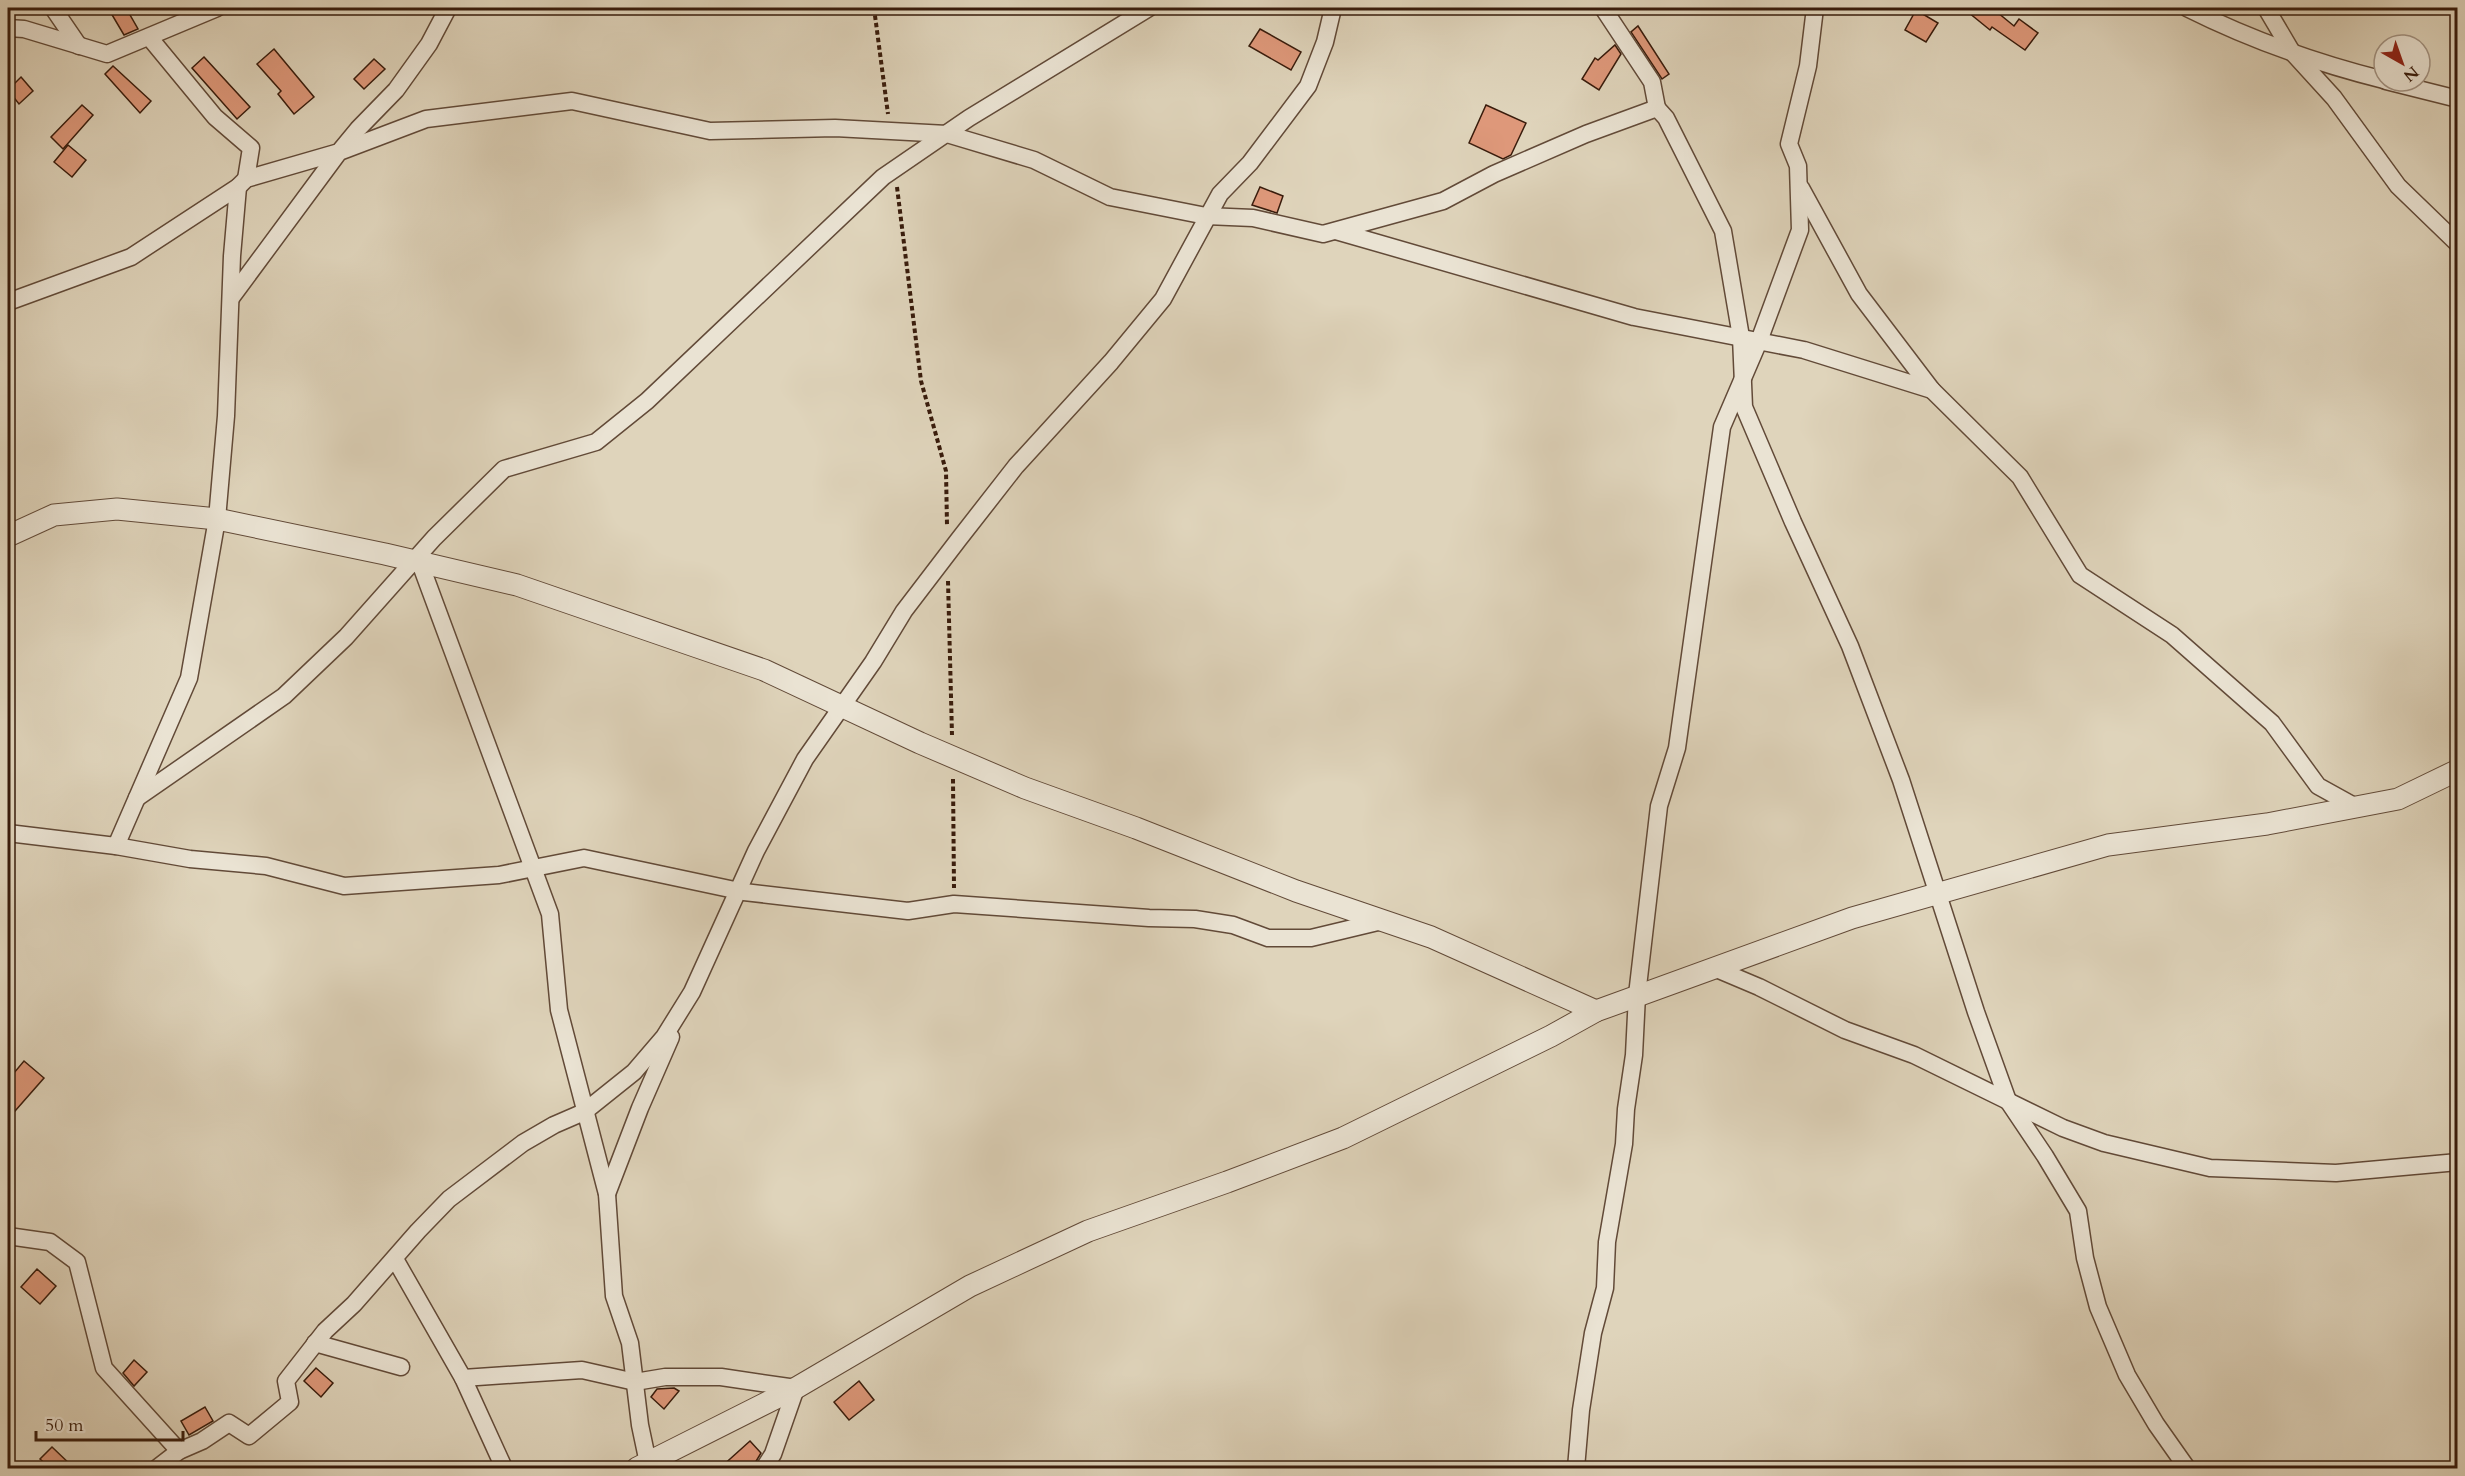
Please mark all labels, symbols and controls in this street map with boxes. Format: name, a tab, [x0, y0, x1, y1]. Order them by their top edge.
north arrow	[2372, 33, 2432, 93]
text: N	[2399, 61, 2423, 87]
scale bar	[36, 1404, 183, 1442]
text: 50 m	[45, 1413, 84, 1438]

